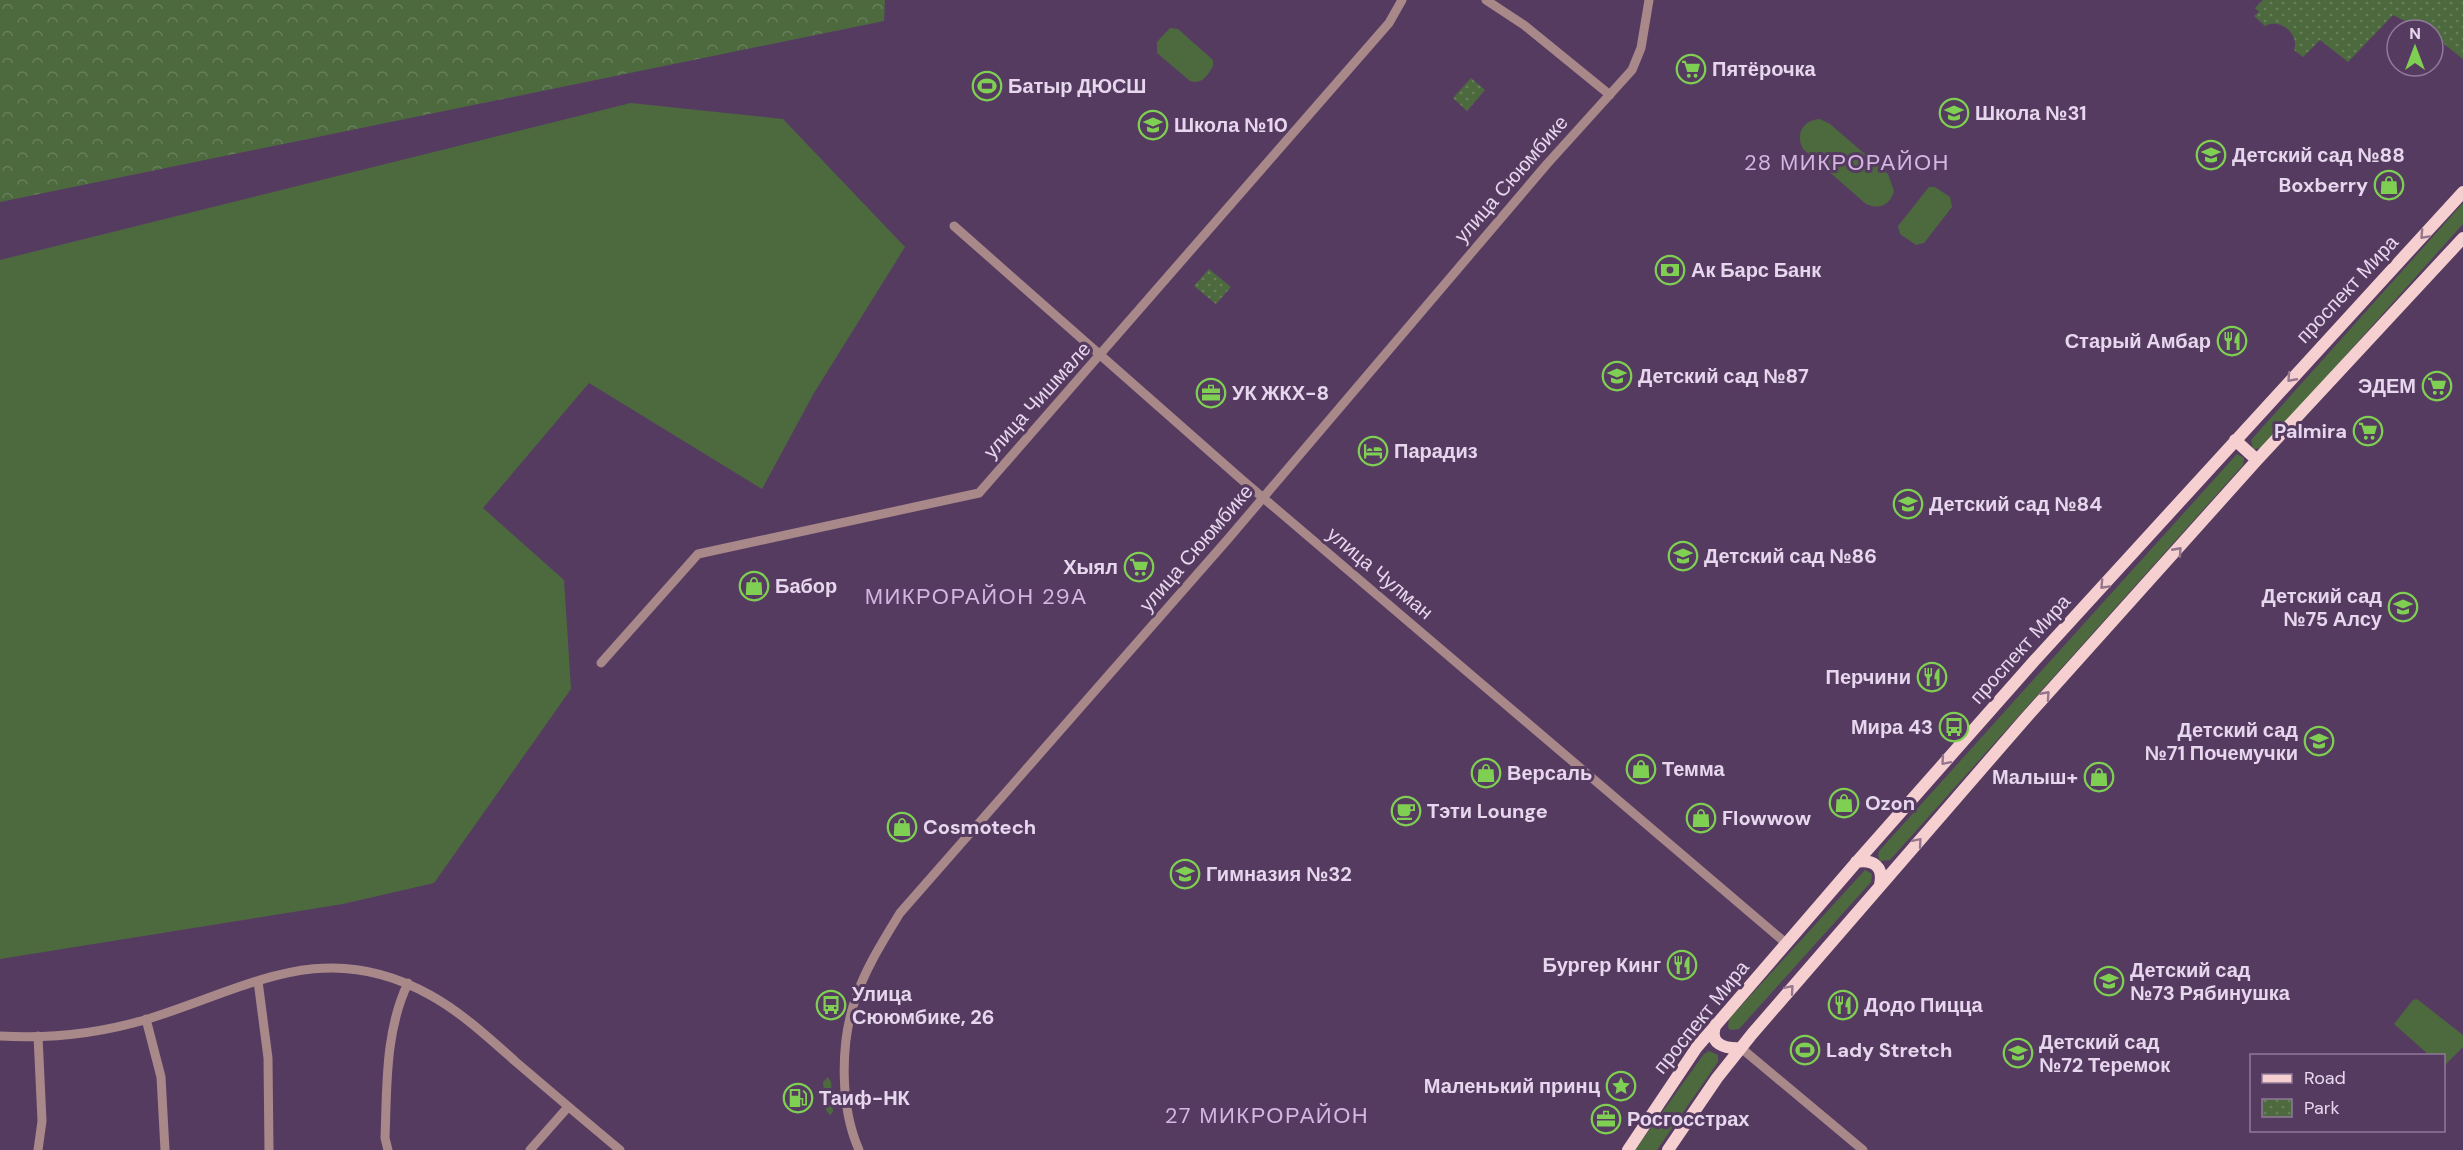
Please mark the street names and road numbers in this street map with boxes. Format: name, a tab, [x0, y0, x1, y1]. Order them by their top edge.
street label: улица Сююмбике	[1448, 110, 1574, 248]
street label: проспект Мира	[2290, 229, 2404, 349]
street label: улица Чишмале	[978, 336, 1096, 464]
street label: улица Сююмбике	[1133, 479, 1259, 617]
street label: улица Чулман	[1322, 521, 1438, 625]
street label: проспект Мира	[1964, 588, 2077, 709]
street label: проспект Мира	[1647, 954, 1755, 1079]

